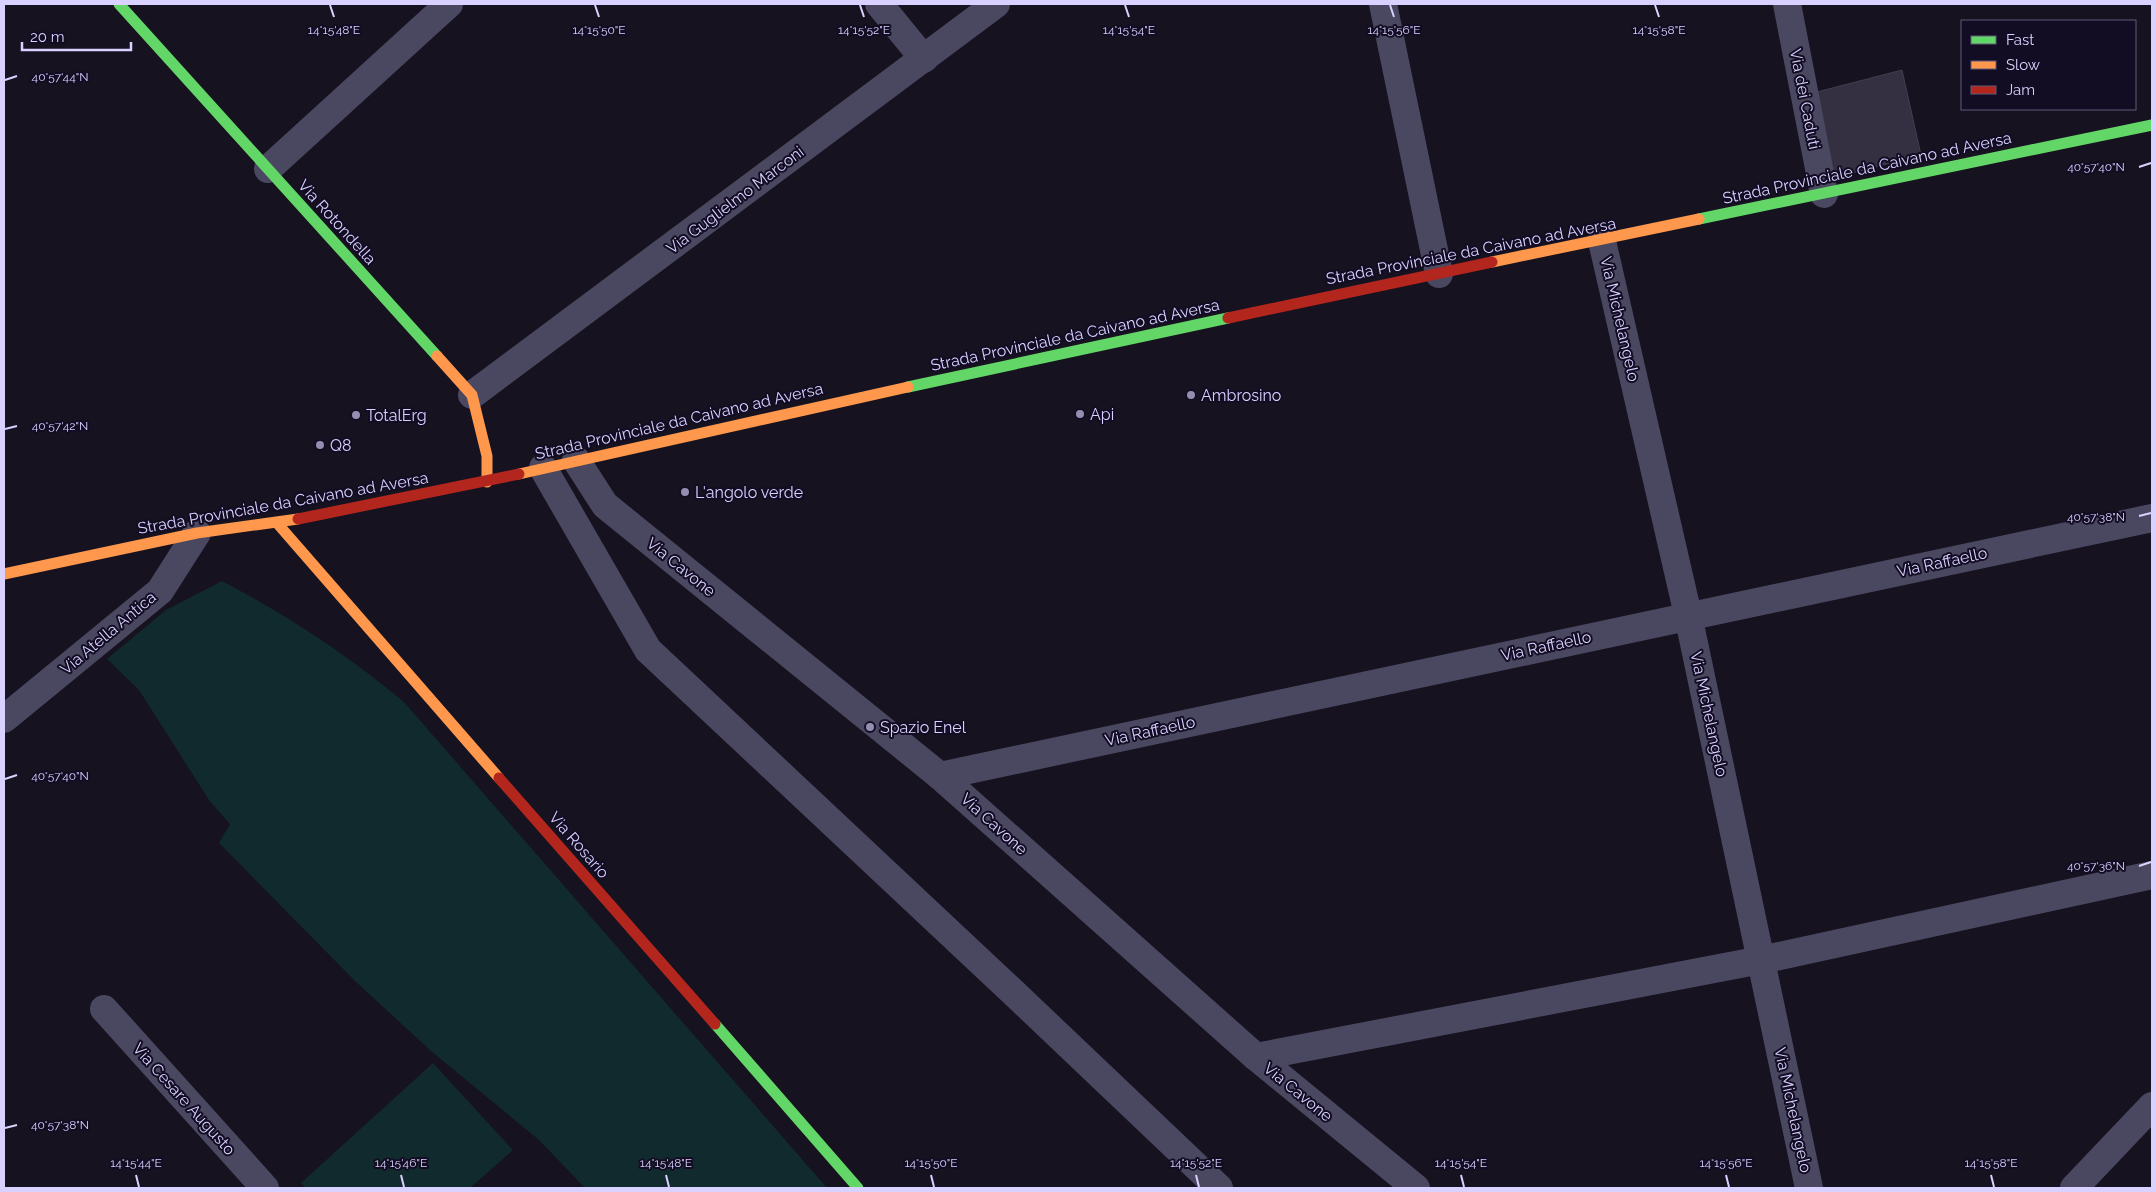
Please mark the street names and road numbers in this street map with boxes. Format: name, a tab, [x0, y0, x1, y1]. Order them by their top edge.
street label: Via dei Caduti	[1786, 47, 1824, 151]
street label: Strada Provinciale da Caivano ad Aversa	[1721, 128, 2013, 208]
street label: Via Guglielmo Marconi	[663, 142, 807, 258]
street label: Via Rotondella	[294, 176, 380, 268]
street label: Strada Provinciale da Caivano ad Aversa	[1324, 214, 1618, 288]
street label: Via Michelangelo	[1596, 255, 1644, 383]
street label: Strada Provinciale da Caivano ad Aversa	[929, 295, 1221, 375]
street label: Strada Provinciale da Caivano ad Aversa	[533, 379, 825, 463]
street label: Strada Provinciale da Caivano ad Aversa	[136, 468, 430, 538]
street label: Via Cavone	[643, 533, 719, 601]
street label: Via Raffaello	[1895, 543, 1989, 581]
street label: Via Atella Antica	[56, 587, 160, 679]
street label: Via Raffaello	[1499, 627, 1593, 665]
street label: Via Michelangelo	[1686, 650, 1732, 778]
street label: Via Raffaello	[1103, 712, 1197, 750]
street label: Via Cavone	[957, 789, 1031, 859]
street label: Via Rosario	[545, 808, 613, 882]
street label: Via Cesare Augusto	[129, 1039, 239, 1159]
street label: Via Michelangelo	[1770, 1046, 1816, 1174]
street label: Via Cavone	[1260, 1058, 1336, 1126]

